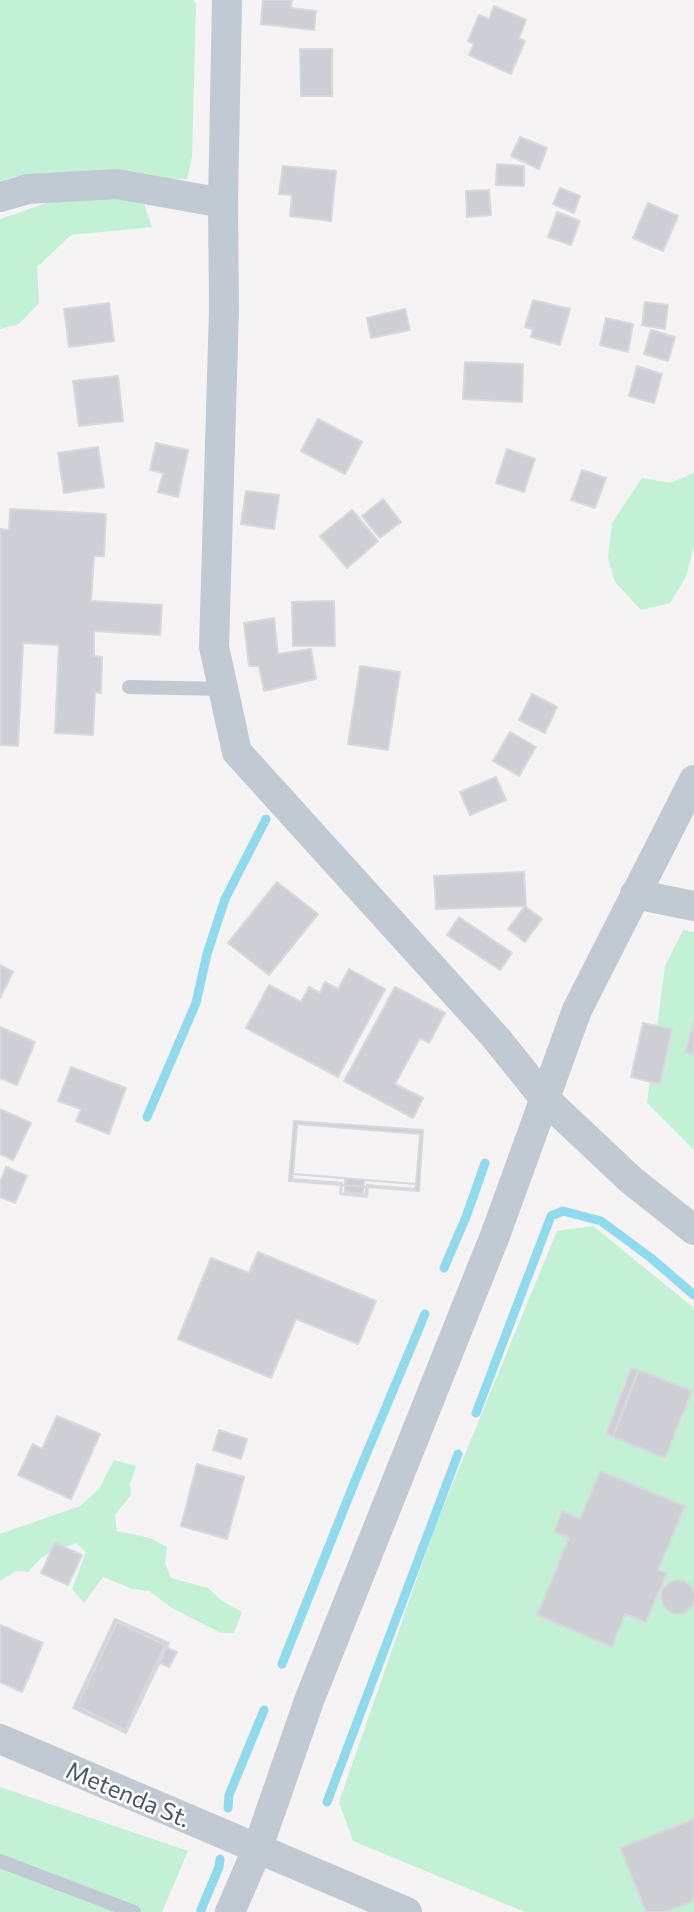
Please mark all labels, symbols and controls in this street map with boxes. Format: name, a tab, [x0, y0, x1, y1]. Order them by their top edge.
street label: Metenda St.	[62, 1756, 194, 1834]

